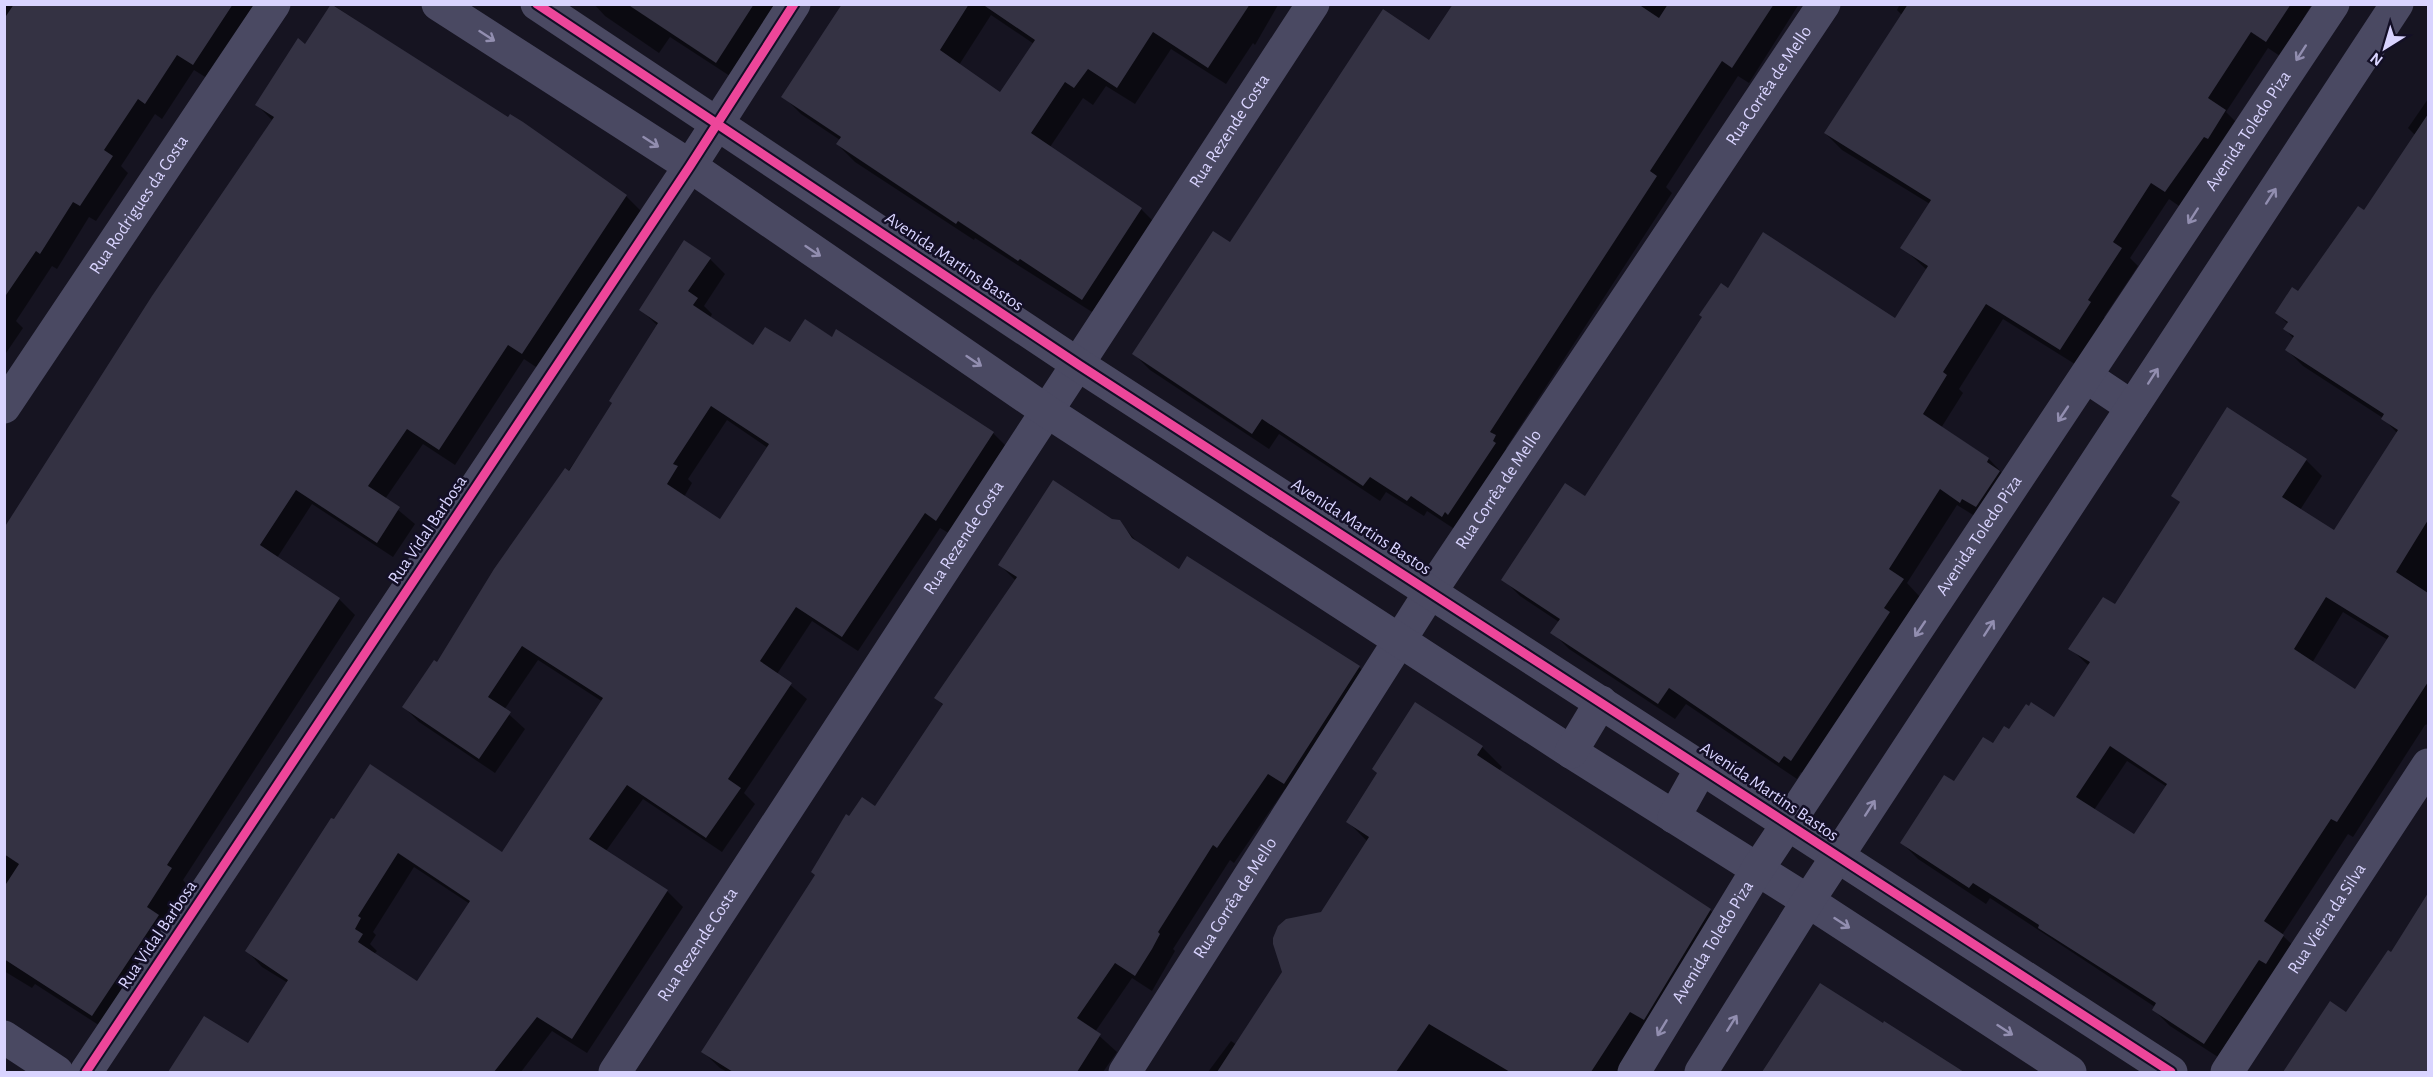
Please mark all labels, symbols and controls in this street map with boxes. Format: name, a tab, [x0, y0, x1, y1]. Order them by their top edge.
north arrow	[2355, 18, 2415, 78]
street label: Rua Corrêa de Mello	[1723, 23, 1816, 149]
one-way arrow	[478, 30, 495, 42]
one-way arrow	[2294, 45, 2307, 62]
text: N	[2367, 49, 2386, 69]
street label: Avenida Toledo Piza	[2202, 68, 2295, 194]
street label: Rua Rezende Costa	[1186, 71, 1274, 191]
street label: Rua Rodrigues da Costa	[86, 132, 192, 278]
one-way arrow	[642, 136, 659, 148]
one-way arrow	[2266, 188, 2278, 205]
one-way arrow	[2187, 207, 2199, 224]
street label: Avenida Martins Bastos	[882, 209, 1026, 315]
one-way arrow	[804, 245, 821, 257]
one-way arrow	[965, 355, 981, 367]
one-way arrow	[2146, 368, 2159, 385]
one-way arrow	[2056, 405, 2068, 422]
street label: Rua Corrêa de Mello	[1453, 427, 1545, 553]
street label: Avenida Toledo Piza	[1933, 472, 2026, 599]
street label: Rua Vidal Barbosa	[385, 473, 471, 587]
street label: Avenida Martins Bastos	[1288, 475, 1434, 579]
street label: Rua Rezende Costa	[920, 478, 1008, 598]
one-way arrow	[1982, 619, 1995, 636]
one-way arrow	[1913, 620, 1926, 637]
street label: Avenida Martins Bastos	[1697, 739, 1841, 845]
one-way arrow	[1864, 800, 1877, 817]
street label: Rua Corrêa de Mello	[1191, 834, 1281, 962]
street label: Rua Vieira da Silva	[2285, 860, 2370, 977]
street label: Rua Vidal Barbosa	[115, 878, 201, 992]
street label: Avenida Toledo Piza	[1669, 878, 1757, 1007]
street label: Rua Rezende Costa	[655, 885, 742, 1005]
one-way arrow	[1834, 917, 1851, 930]
one-way arrow	[1727, 1015, 1739, 1032]
one-way arrow	[1655, 1019, 1667, 1036]
one-way arrow	[1997, 1024, 2014, 1037]

